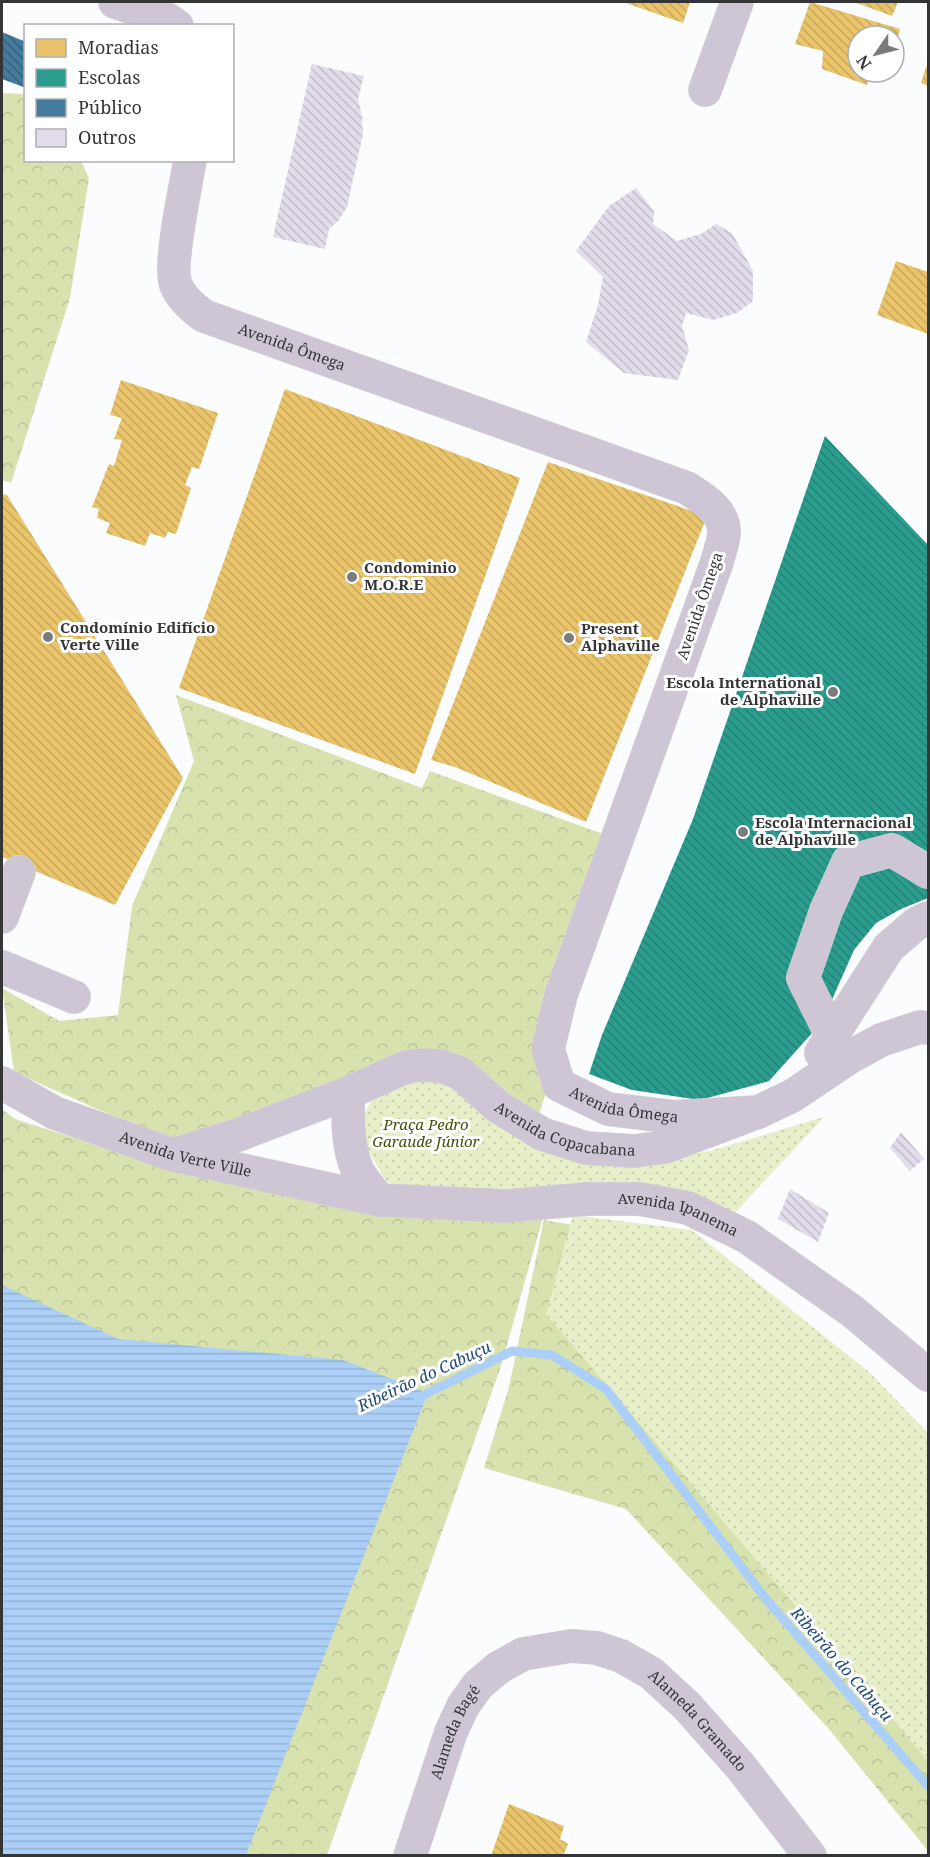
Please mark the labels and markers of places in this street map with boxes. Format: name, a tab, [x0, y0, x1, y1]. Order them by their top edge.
place label: Condominio M.O.R.E	[364, 557, 457, 594]
marker: Condominio M.O.R.E	[345, 570, 359, 584]
place label: Condomínio Edifício Verte Ville	[60, 617, 215, 654]
place label: Present Alphaville	[581, 618, 660, 655]
marker: Condomínio Edifício Verte Ville	[41, 630, 55, 644]
marker: Present Alphaville	[562, 631, 576, 645]
place label: Escola International de Alphaville	[666, 672, 822, 709]
marker: Escola International de Alphaville	[826, 685, 840, 699]
place label: Escola Internacional de Alphaville	[755, 812, 912, 849]
marker: Escola Internacional de Alphaville	[736, 825, 750, 839]

